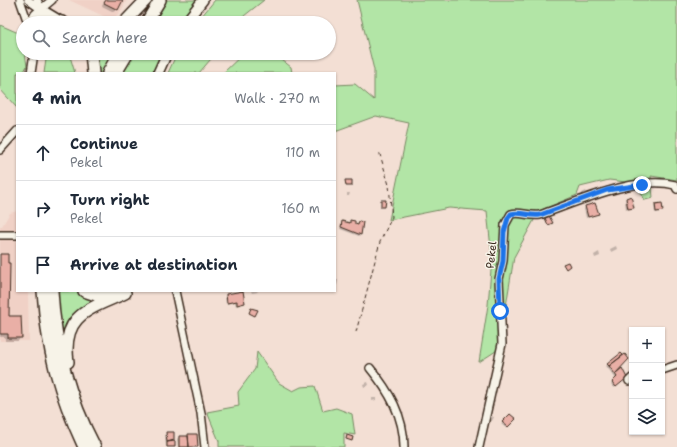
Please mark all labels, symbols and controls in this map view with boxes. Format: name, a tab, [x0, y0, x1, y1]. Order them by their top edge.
search box	[16, 16, 336, 60]
icon: search	[30, 27, 52, 49]
text: Search here	[62, 28, 148, 48]
text: 4 min	[32, 87, 82, 109]
text: Walk · 270 m	[234, 90, 320, 107]
text: Continue	[70, 134, 138, 154]
icon: ahead	[32, 142, 54, 164]
text: 110 m	[285, 144, 320, 161]
text: Pekel	[70, 154, 102, 171]
route end	[633, 176, 651, 194]
text: Turn right	[70, 190, 150, 210]
icon: right	[32, 198, 54, 220]
text: 160 m	[282, 200, 320, 217]
text: Pekel	[70, 210, 102, 227]
street label: Pekel	[483, 240, 500, 269]
icon: arrive	[32, 254, 54, 276]
text: Arrive at destination	[70, 255, 238, 275]
route start	[491, 302, 509, 320]
map controls	[629, 327, 665, 435]
button: +	[629, 327, 665, 363]
button: −	[629, 363, 665, 399]
button: layers	[629, 399, 665, 435]

